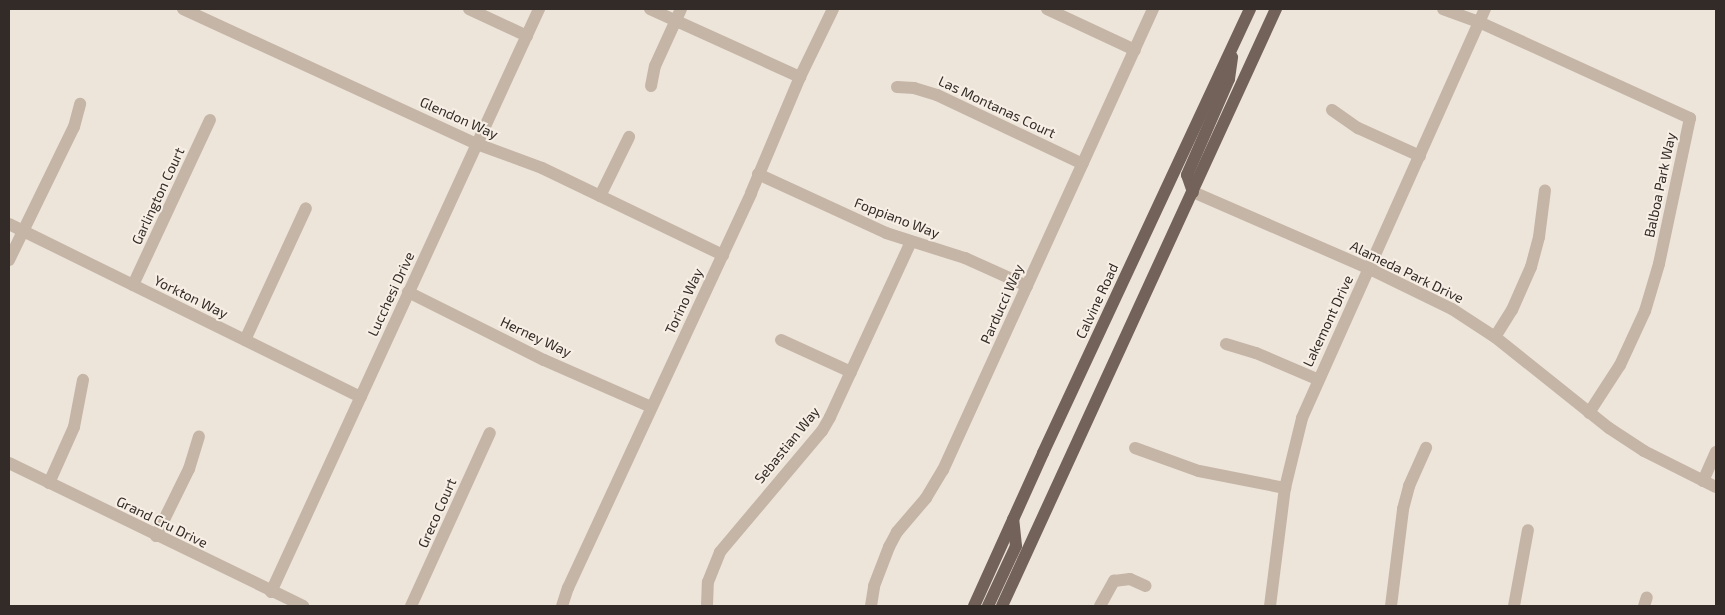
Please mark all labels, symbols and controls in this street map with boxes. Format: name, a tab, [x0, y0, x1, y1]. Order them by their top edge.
street label: Las Montanas Court	[936, 72, 1058, 142]
street label: Glendon Way	[417, 93, 501, 143]
street label: Balboa Park Way	[1641, 131, 1679, 239]
street label: Garlington Court	[128, 145, 188, 247]
street label: Foppiano Way	[852, 194, 942, 242]
street label: Alameda Park Drive	[1348, 237, 1466, 307]
street label: Lucchesi Drive	[364, 249, 418, 339]
street label: Parducci Way	[977, 261, 1027, 347]
street label: Calvine Road	[1072, 261, 1122, 341]
street label: Torino Way	[661, 265, 707, 337]
street label: Yorkton Way	[151, 272, 231, 322]
street label: Lakemont Drive	[1299, 272, 1357, 370]
street label: Herney Way	[498, 313, 574, 361]
street label: Sebastian Way	[751, 403, 823, 487]
street label: Greco Court	[414, 476, 460, 550]
street label: Grand Cru Drive	[114, 493, 210, 551]

